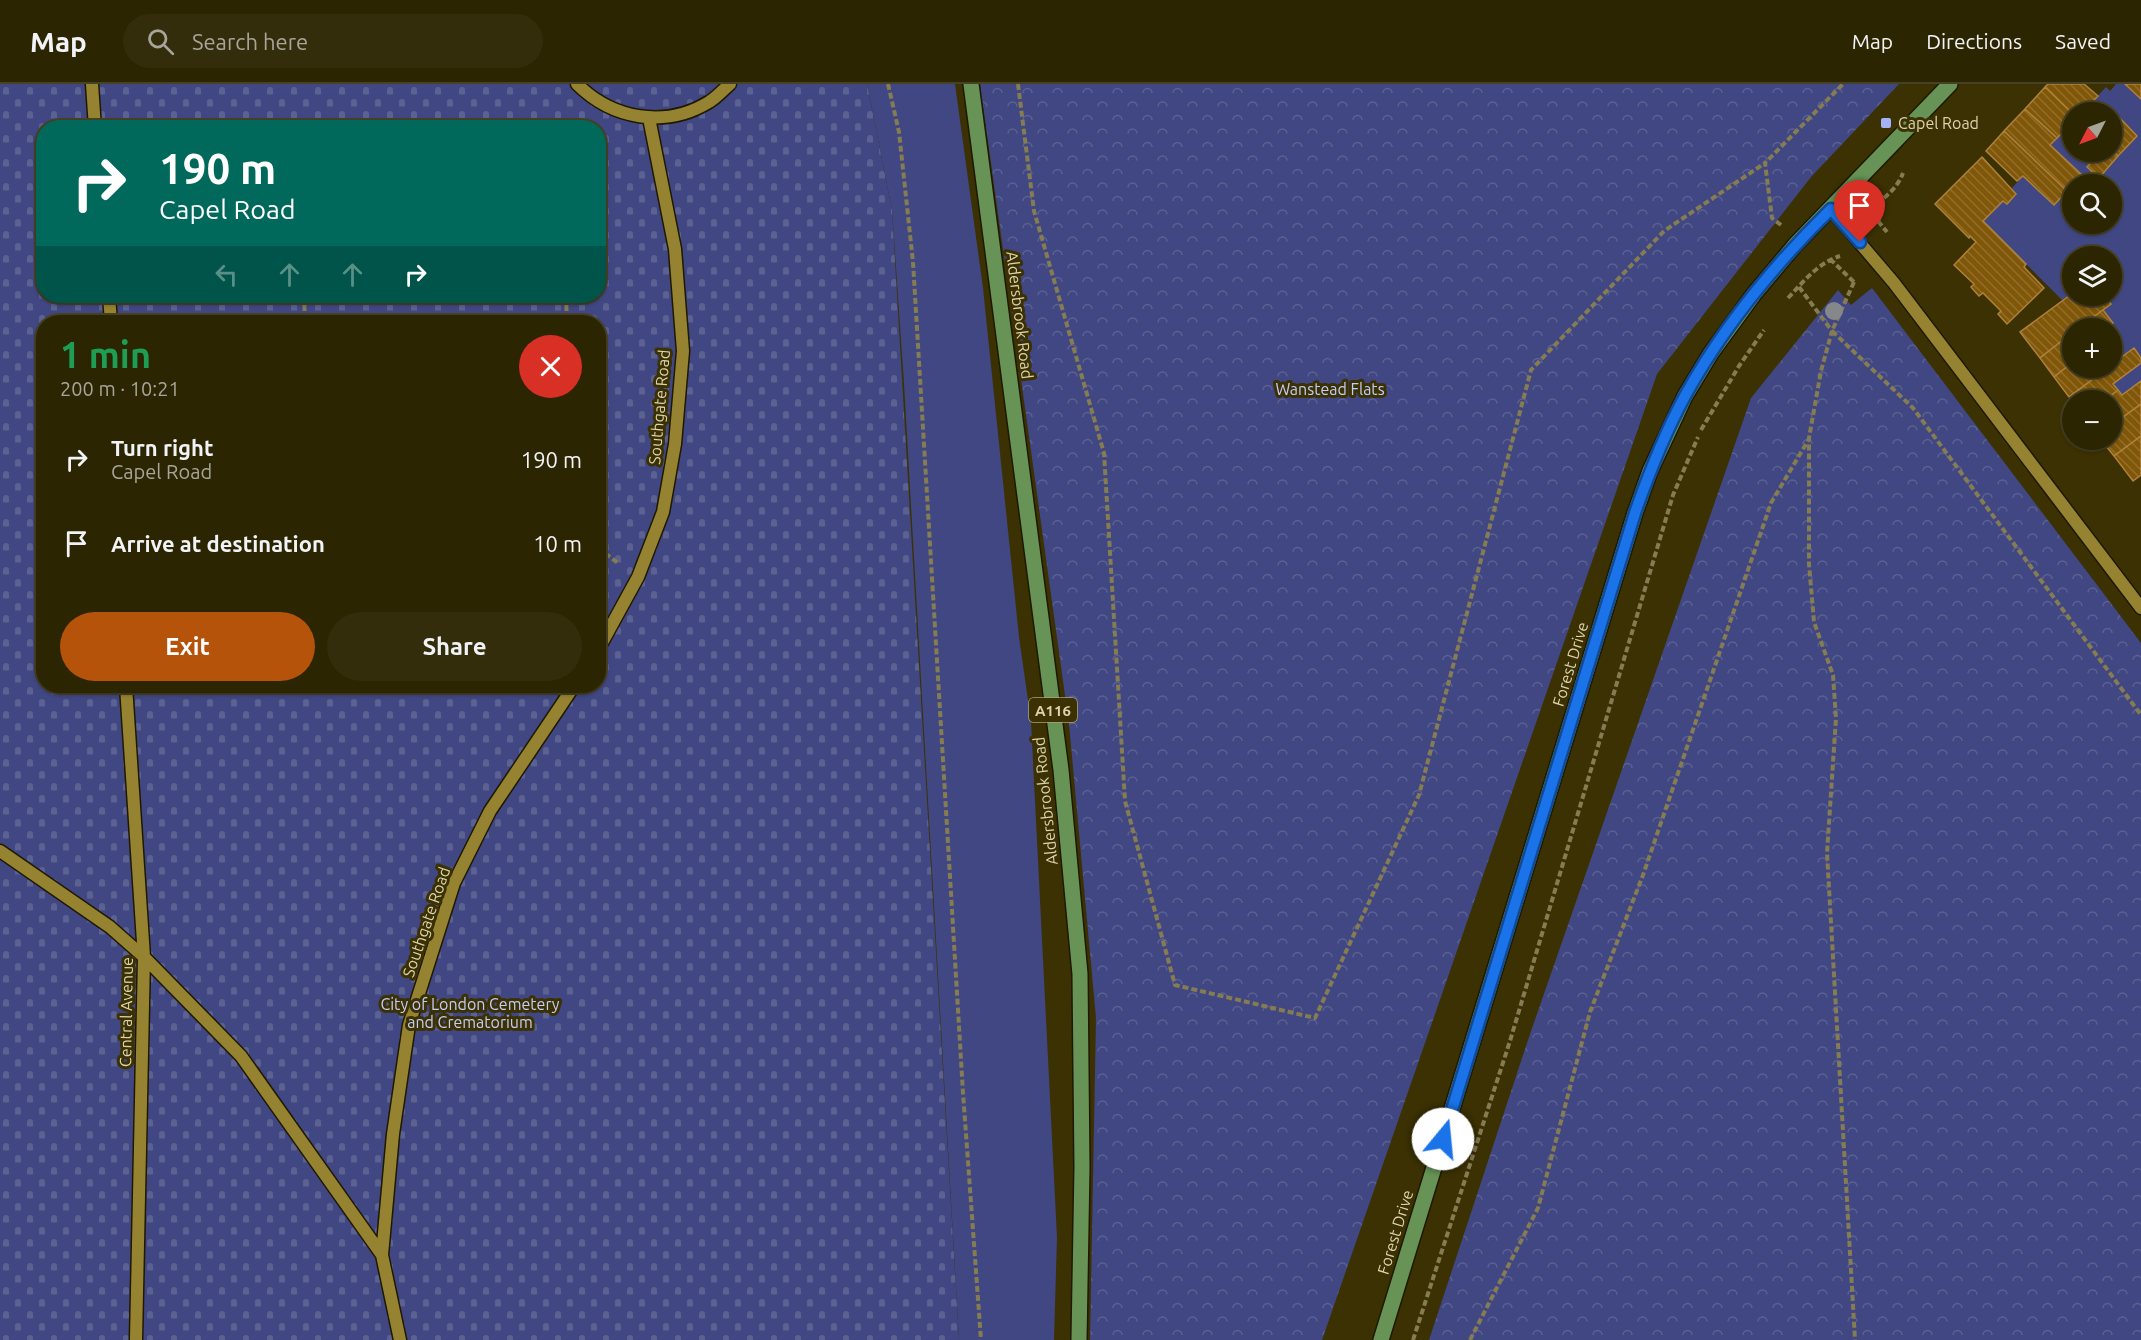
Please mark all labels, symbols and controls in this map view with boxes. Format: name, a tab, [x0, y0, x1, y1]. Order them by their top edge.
search box	[123, 14, 543, 68]
icon: search	[144, 25, 177, 58]
text: Map	[30, 26, 87, 57]
text: Search here	[192, 29, 308, 54]
text: Map	[1852, 29, 1893, 53]
text: Directions	[1926, 29, 2022, 53]
text: Saved	[2055, 29, 2111, 53]
north arrow	[2062, 102, 2122, 162]
map controls	[2062, 102, 2122, 450]
place label: Capel Road	[1898, 114, 1979, 132]
marker: Capel Road	[1879, 116, 1893, 130]
icon: right	[60, 144, 138, 222]
text: 190 m	[159, 145, 276, 192]
button: search	[2062, 174, 2122, 234]
pin	[1834, 180, 1885, 242]
icon: arrive	[1843, 189, 1876, 222]
text: Capel Road	[159, 194, 296, 224]
button: layers	[2062, 246, 2122, 306]
street label: Aldersbrook Road	[1003, 250, 1037, 380]
icon: left	[210, 258, 243, 291]
icon: ahead	[273, 258, 306, 291]
icon: ahead	[336, 258, 369, 291]
icon: right	[399, 258, 432, 291]
button: +	[2062, 318, 2122, 378]
text: 1 min	[60, 334, 151, 375]
button: close	[519, 335, 582, 398]
street label: Southgate Road	[645, 349, 673, 465]
text: 200 m · 10:21	[60, 377, 180, 400]
park label: Wanstead Flats	[1275, 380, 1385, 398]
button: −	[2062, 390, 2122, 450]
text: Turn right	[111, 435, 213, 460]
icon: right	[60, 443, 93, 476]
text: 190 m	[521, 447, 582, 472]
text: Capel Road	[111, 460, 212, 483]
icon: arrive	[60, 527, 93, 560]
text: Arrive at destination	[111, 531, 325, 556]
text: 10 m	[533, 531, 582, 556]
button: Exit	[60, 612, 315, 681]
button: Share	[327, 612, 582, 681]
street label: Forest Drive	[1549, 620, 1591, 708]
road number: A116	[1029, 698, 1077, 722]
street label: Aldersbrook Road	[1029, 736, 1061, 866]
street label: Southgate Road	[399, 865, 453, 979]
street label: Central Avenue	[116, 957, 136, 1067]
park label: City of London Cemetery and Crematorium	[380, 995, 560, 1031]
position arrow	[1411, 1107, 1475, 1171]
street label: Forest Drive	[1374, 1188, 1416, 1276]

